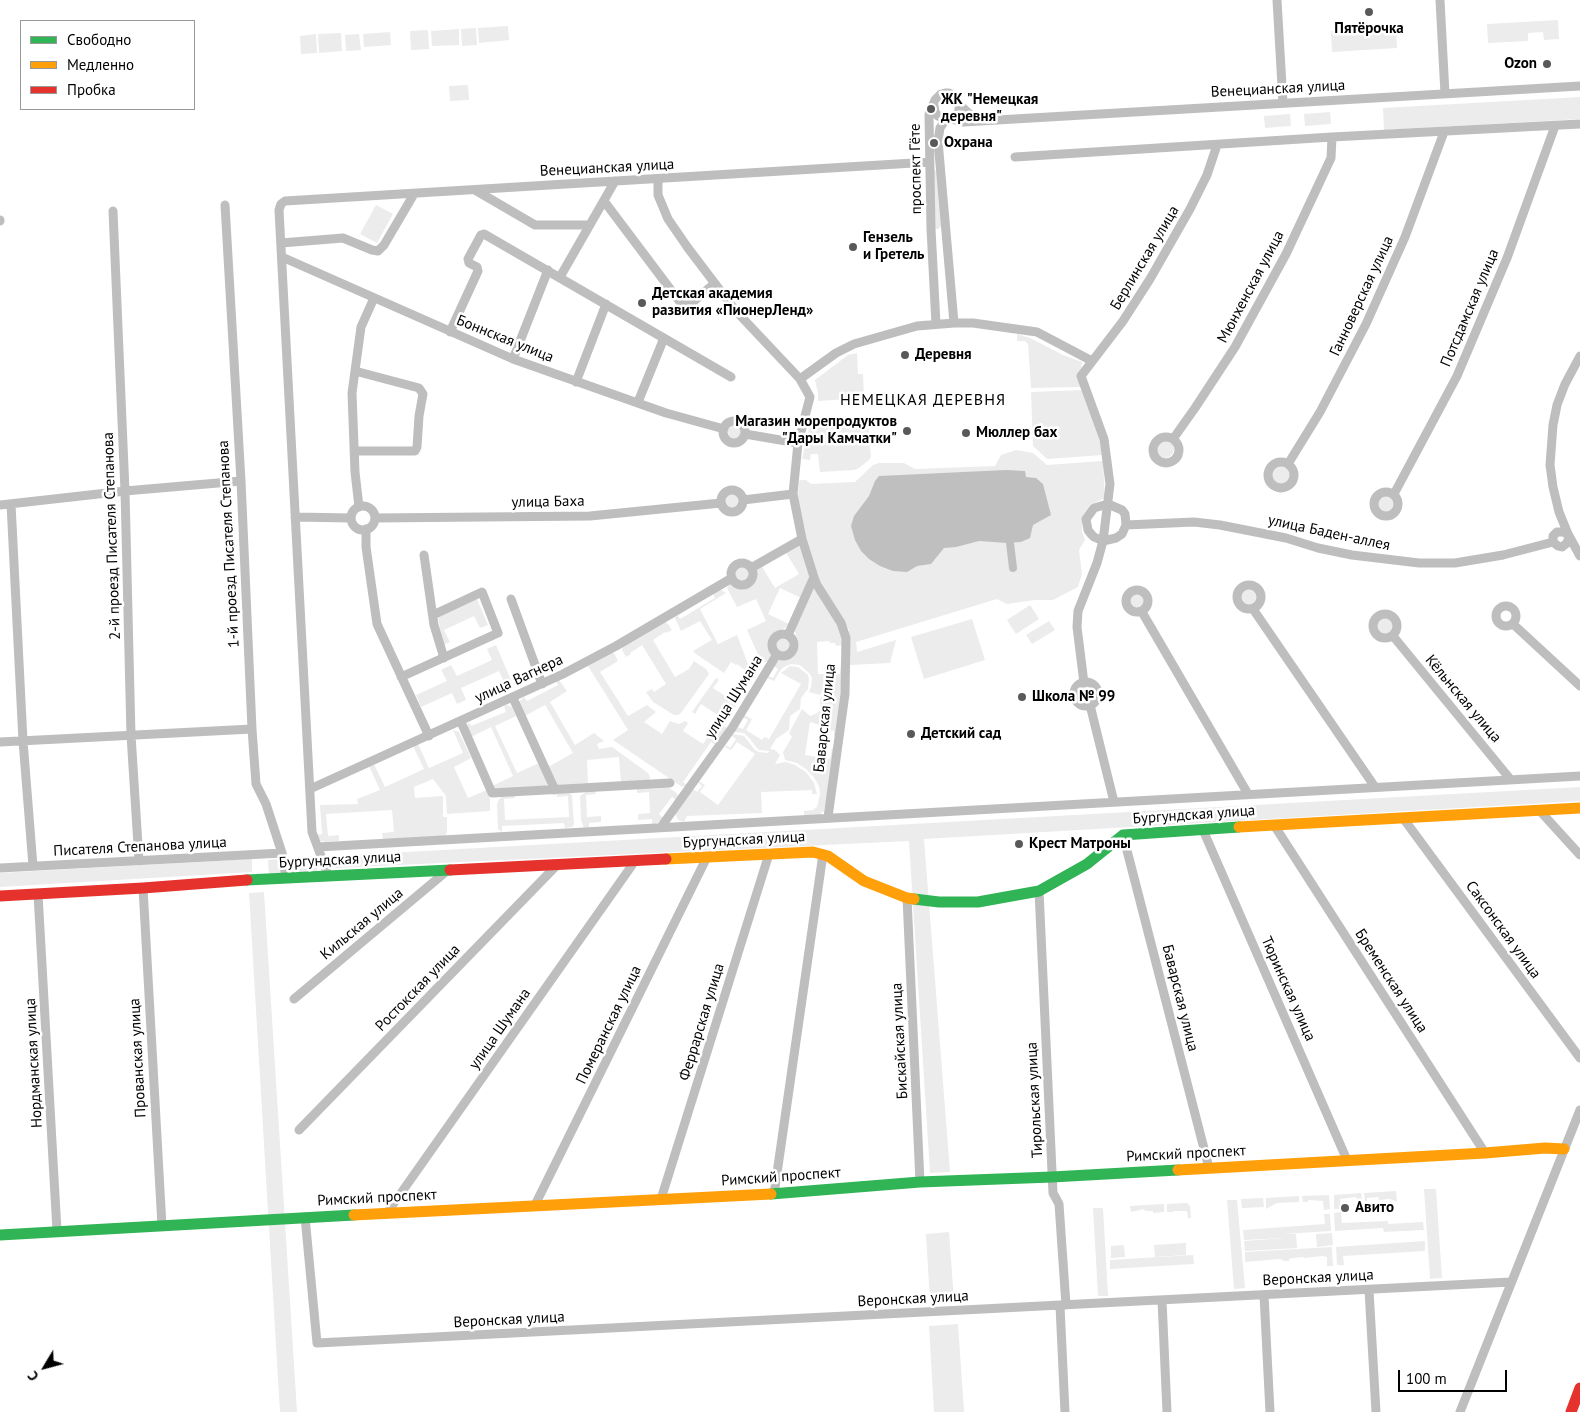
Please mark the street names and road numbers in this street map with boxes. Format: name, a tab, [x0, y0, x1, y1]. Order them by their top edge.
street label: Венецианская улица	[1210, 76, 1346, 102]
street label: проспект Гёте	[906, 123, 926, 215]
street label: Венецианская улица	[539, 155, 675, 181]
street label: Берлинская улица	[1107, 203, 1183, 313]
street label: Мюнхенская улица	[1214, 228, 1288, 346]
street label: Ганноверская улица	[1326, 233, 1398, 359]
street label: Потсдамская улица	[1437, 246, 1503, 370]
street label: Боннская улица	[454, 311, 556, 367]
street label: 2-й проезд Писателя Степанова	[99, 432, 125, 640]
street label: 1-й проезд Писателя Степанова	[215, 440, 243, 648]
street label: улица Баха	[511, 492, 585, 512]
street label: улица Баден-аллея	[1266, 511, 1392, 555]
street label: улица Вагнера	[472, 651, 566, 707]
street label: улица Шумана	[701, 652, 767, 742]
street label: Кёльнская улица	[1421, 652, 1505, 746]
street label: Баварская улица	[810, 663, 840, 773]
street label: Бургундская улица	[1132, 802, 1256, 828]
street label: Бургундская улица	[682, 828, 806, 852]
street label: Писателя Степанова улица	[53, 833, 227, 861]
street label: Бургундская улица	[278, 848, 402, 872]
street label: Саксонская улица	[1462, 878, 1544, 982]
street label: Кильская улица	[317, 884, 407, 964]
street label: Бременская улица	[1351, 926, 1431, 1036]
street label: Тюринская улица	[1257, 934, 1319, 1044]
street label: Ростокская улица	[372, 941, 464, 1035]
street label: Баварская улица	[1158, 943, 1202, 1053]
street label: Феррарская улица	[676, 961, 728, 1083]
street label: Померанская улица	[573, 963, 645, 1087]
street label: Бискайская улица	[888, 982, 912, 1100]
street label: улица Шумана	[465, 985, 535, 1073]
street label: Нордманская улица	[22, 998, 46, 1128]
street label: Прованская улица	[126, 998, 150, 1118]
street label: Тирольская улица	[1023, 1042, 1047, 1158]
street label: Римский проспект	[1126, 1142, 1246, 1166]
street label: Римский проспект	[721, 1164, 841, 1190]
street label: Римский проспект	[317, 1186, 437, 1210]
street label: Веронская улица	[1262, 1266, 1374, 1290]
street label: Веронская улица	[857, 1287, 969, 1311]
street label: Веронская улица	[453, 1308, 565, 1332]

